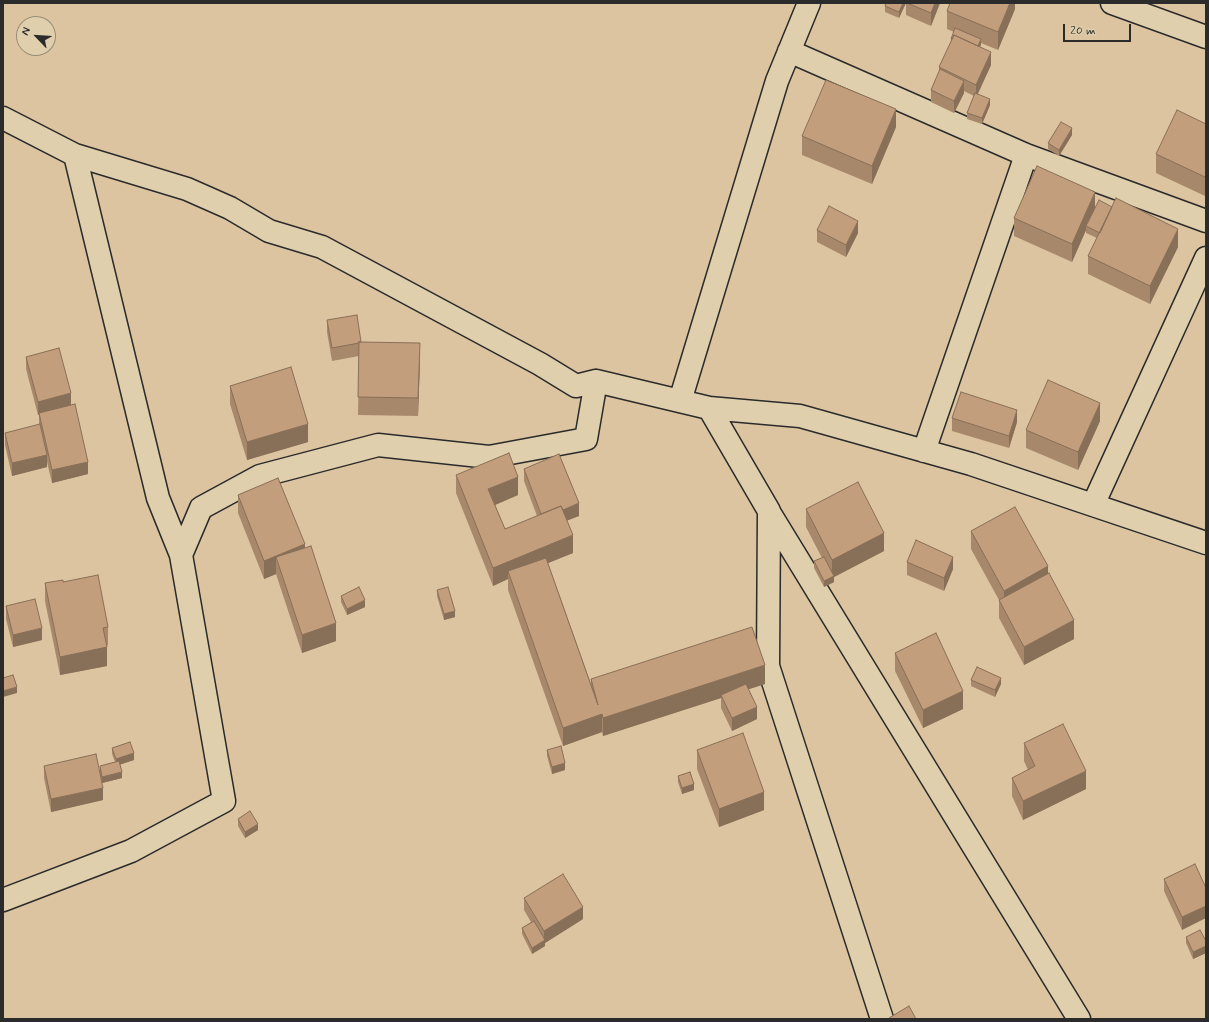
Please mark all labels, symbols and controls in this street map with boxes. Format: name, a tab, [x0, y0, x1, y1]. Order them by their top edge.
north arrow	[16, 16, 56, 56]
scale bar	[1065, 16, 1133, 42]
text: 20 m	[1070, 23, 1096, 39]
text: N	[18, 25, 34, 38]

